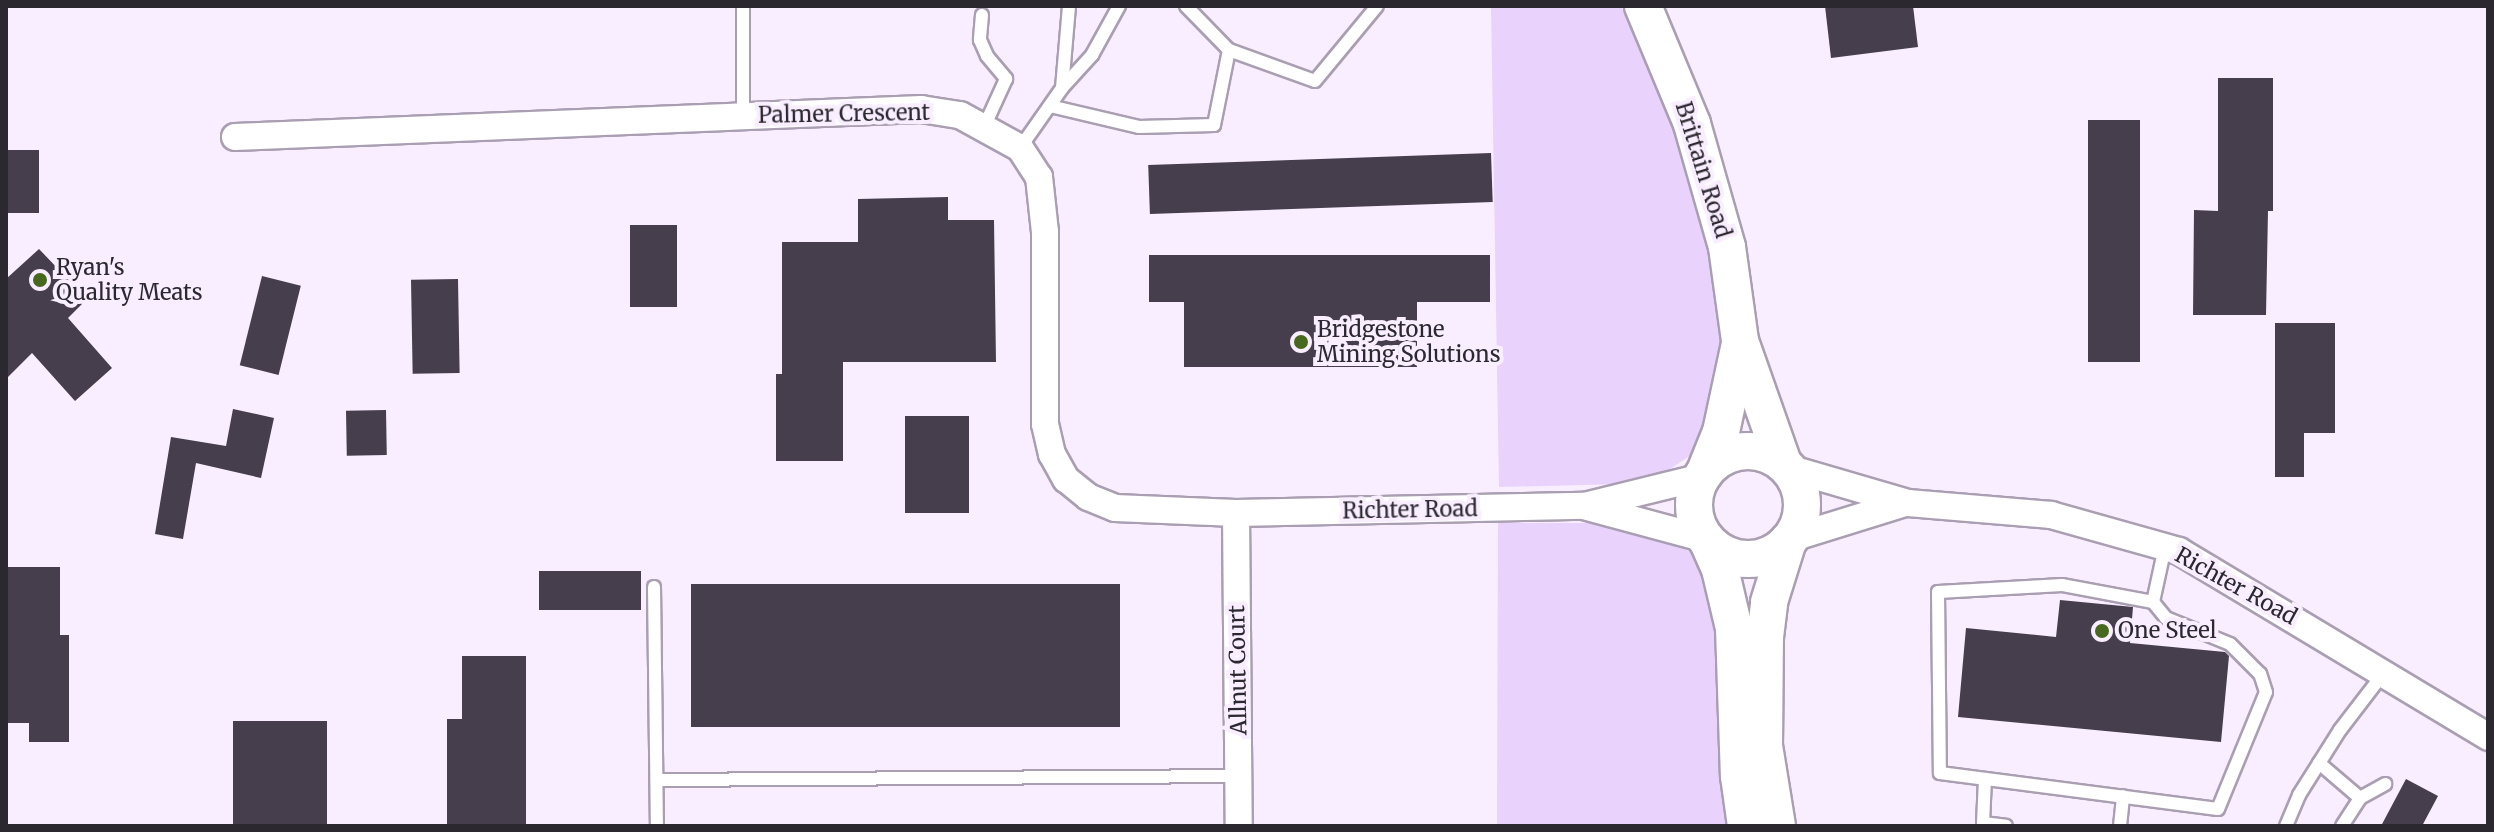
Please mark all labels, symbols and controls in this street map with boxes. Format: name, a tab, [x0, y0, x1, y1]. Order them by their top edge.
street label: Palmer Crescent	[758, 99, 930, 129]
street label: Brittain Road	[1670, 99, 1736, 241]
place label: Ryan's Quality Meats	[56, 254, 202, 306]
marker: Ryan's Quality Meats	[31, 271, 49, 289]
place label: Bridgestone Mining Solutions	[1317, 316, 1501, 368]
marker: Bridgestone Mining Solutions	[1292, 333, 1310, 351]
street label: Richter Road	[1342, 496, 1478, 524]
street label: Richter Road	[2170, 542, 2302, 630]
street label: Allnut Court	[1224, 605, 1252, 735]
place label: One Steel	[2118, 618, 2217, 644]
marker: One Steel	[2093, 622, 2111, 640]

